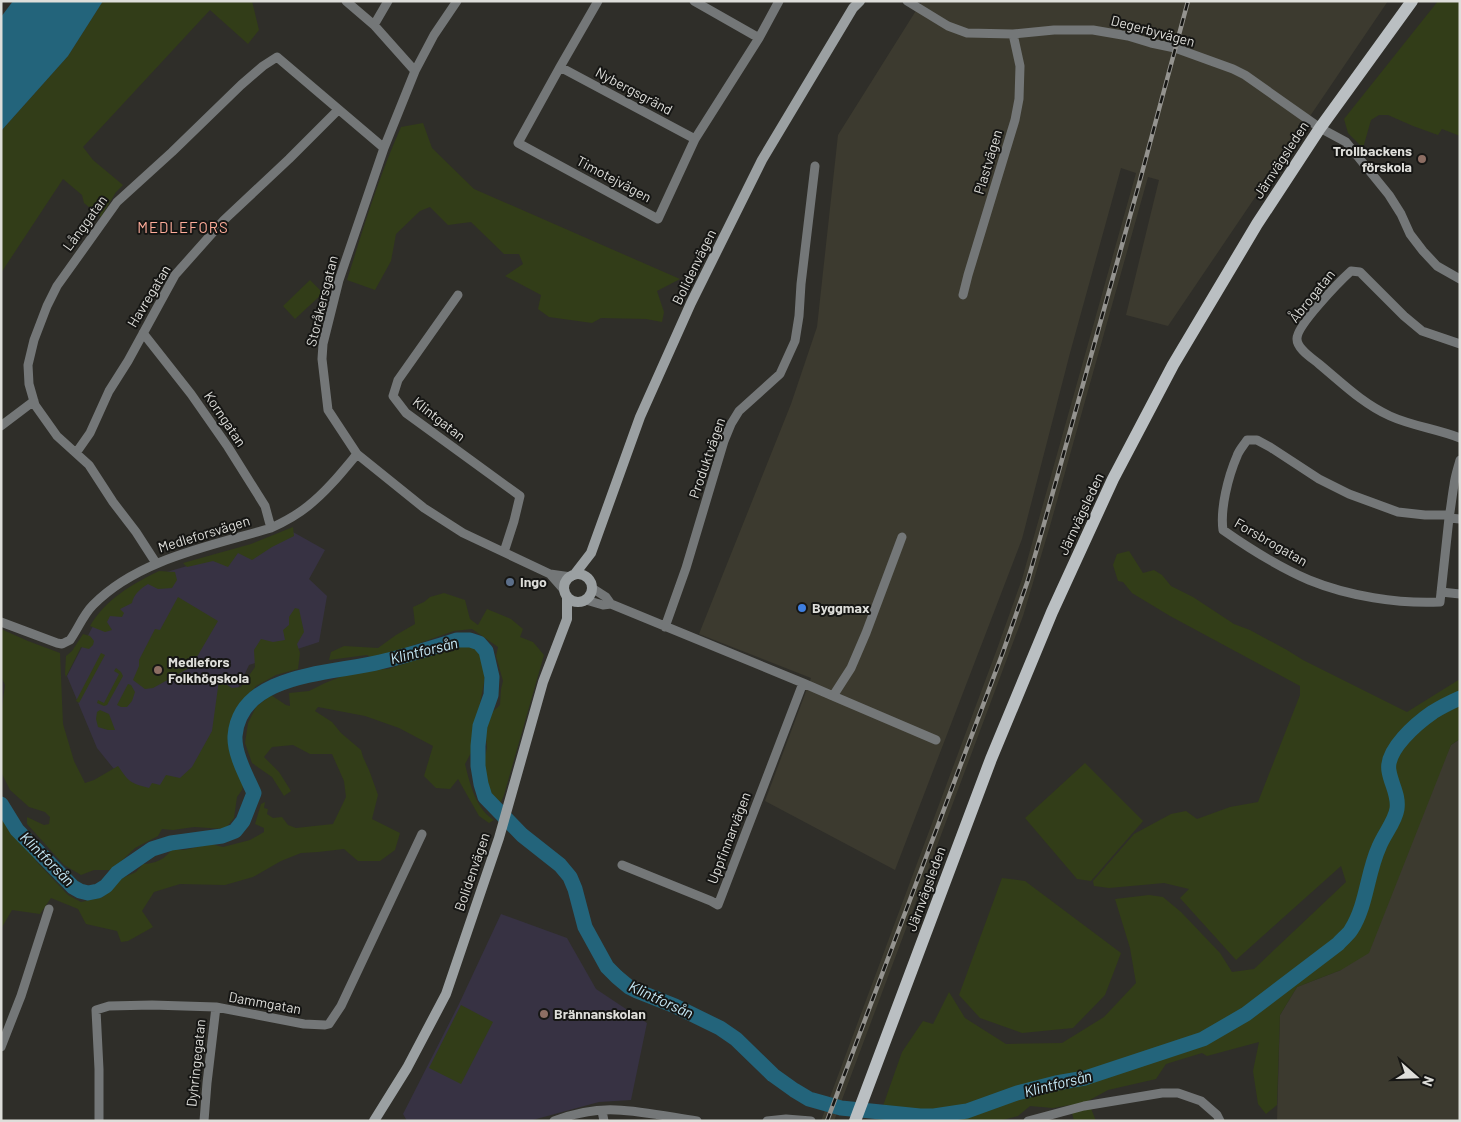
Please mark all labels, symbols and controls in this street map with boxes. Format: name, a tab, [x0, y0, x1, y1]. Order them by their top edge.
street label: Degerbyvägen	[1109, 11, 1197, 50]
street label: Nybergsgränd	[593, 63, 676, 118]
street label: Järnvägsleden	[1249, 118, 1312, 202]
street label: Plastvägen	[970, 128, 1005, 196]
place label: Trollbackens förskola	[1333, 142, 1412, 175]
street label: Timotejvägen	[574, 152, 655, 205]
marker: Trollbackens förskola	[1416, 153, 1428, 165]
street label: Långgatan	[59, 192, 110, 254]
district label: MEDLEFORS	[137, 218, 229, 236]
street label: Bolidenvägen	[668, 226, 719, 307]
street label: Storåkersgatan	[302, 254, 341, 348]
street label: Havregatan	[123, 261, 174, 330]
street label: Åbrogatan	[1285, 266, 1338, 326]
street label: Korngatan	[201, 388, 250, 450]
street label: Klintgatan	[410, 393, 469, 444]
street label: Produktvägen	[685, 415, 728, 500]
street label: Järnvägsleden	[1054, 470, 1107, 558]
street label: Medleforsvägen	[156, 511, 252, 556]
street label: Forsbrogatan	[1232, 514, 1311, 569]
place label: Ingo	[520, 573, 547, 590]
marker: Ingo	[504, 576, 516, 588]
place label: Byggmax	[812, 599, 870, 616]
marker: Byggmax	[796, 602, 808, 614]
water label: Klintforsån	[388, 633, 460, 667]
place label: Medlefors Folkhögskola	[168, 653, 249, 686]
marker: Medlefors Folkhögskola	[152, 664, 164, 676]
street label: Uppfinnarvägen	[703, 790, 754, 886]
water label: Klintforsån	[17, 828, 79, 889]
street label: Bolidenvägen	[450, 830, 493, 913]
street label: Järnvägsleden	[902, 844, 949, 933]
water label: Klintforsån	[626, 976, 697, 1022]
street label: Dammgatan	[228, 988, 303, 1017]
place label: Brännanskolan	[554, 1005, 646, 1022]
marker: Brännanskolan	[538, 1008, 550, 1020]
street label: Dyhringegatan	[182, 1018, 209, 1108]
north arrow	[1391, 1052, 1441, 1102]
water label: Klintforsån	[1022, 1066, 1094, 1100]
text: N	[1419, 1074, 1438, 1089]

